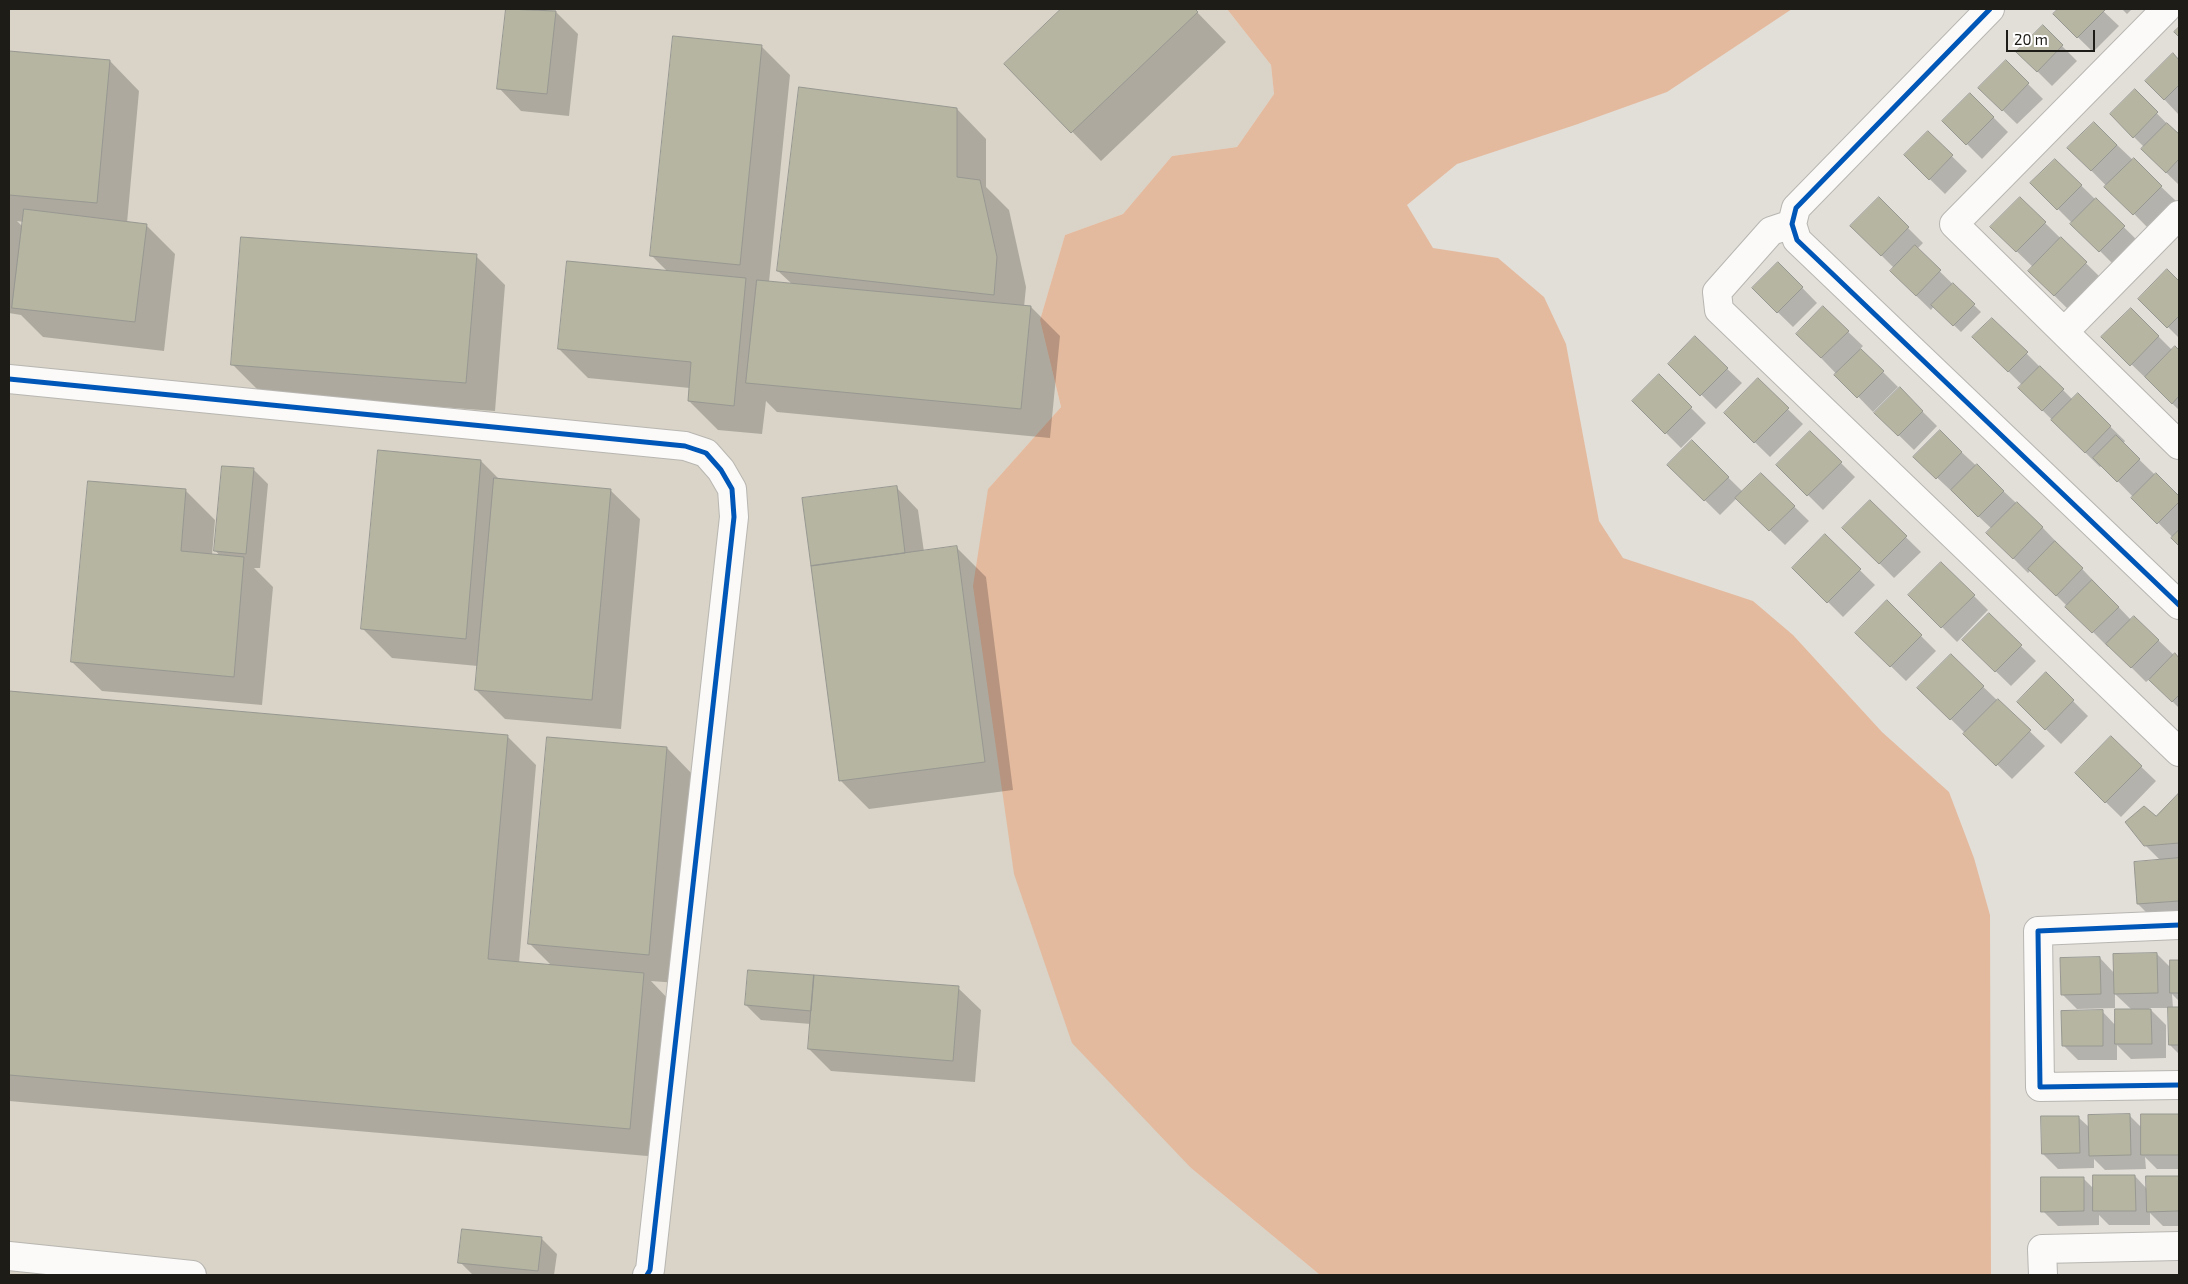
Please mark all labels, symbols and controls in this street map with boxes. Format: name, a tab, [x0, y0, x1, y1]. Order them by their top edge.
scale bar	[2008, 20, 2097, 52]
text: 20 m	[2014, 30, 2048, 48]

